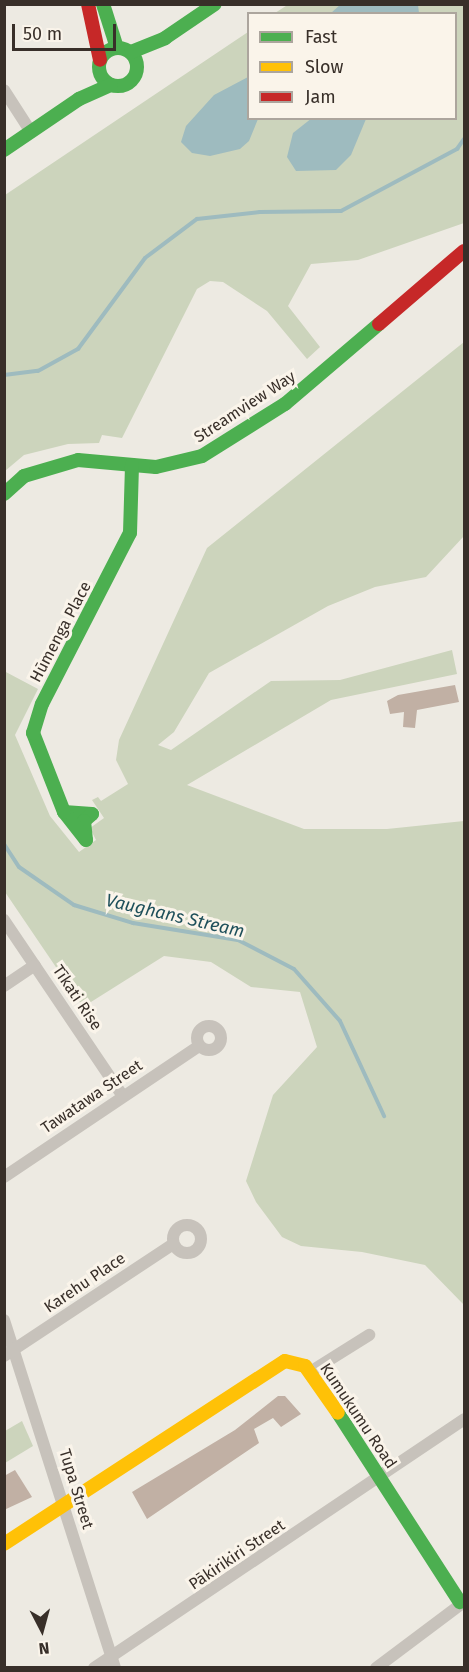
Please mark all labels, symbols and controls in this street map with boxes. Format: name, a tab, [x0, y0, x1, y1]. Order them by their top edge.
scale bar	[15, 12, 118, 50]
legend	[247, 12, 457, 120]
text: 50 m	[23, 23, 62, 45]
text: Fast	[305, 26, 337, 48]
text: Slow	[305, 56, 343, 78]
text: Jam	[305, 86, 336, 108]
street label: Streamview Way	[191, 367, 299, 447]
street label: Hūmenga Place	[26, 578, 96, 686]
water label: Vaughans Stream	[104, 890, 246, 942]
street label: Tīkati Rise	[48, 962, 106, 1034]
street label: Tawatawa Street	[38, 1056, 146, 1138]
street label: Karehu Place	[41, 1249, 129, 1317]
street label: Kumukumu Road	[316, 1360, 400, 1472]
street label: Tupa Street	[55, 1447, 97, 1531]
street label: Pākirikiri Street	[185, 1516, 289, 1594]
north arrow	[12, 1600, 72, 1660]
text: N	[38, 1638, 50, 1658]

